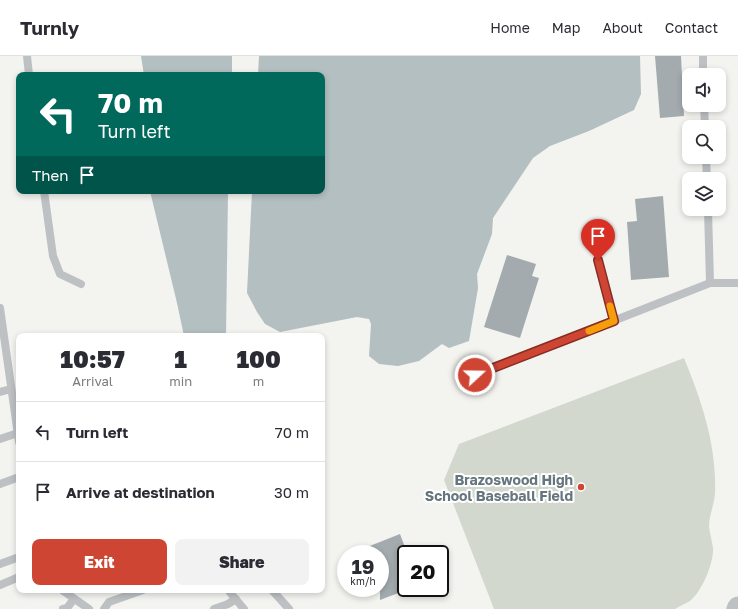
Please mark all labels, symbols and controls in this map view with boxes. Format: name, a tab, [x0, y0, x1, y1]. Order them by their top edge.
text: Turnly	[20, 16, 79, 39]
text: Home	[490, 19, 530, 36]
text: Map	[552, 19, 580, 36]
text: About	[602, 19, 643, 36]
text: Contact	[665, 19, 718, 36]
map controls	[682, 68, 726, 216]
button: sound	[682, 68, 726, 112]
text: 70 m	[98, 86, 163, 119]
icon: left	[32, 88, 84, 140]
text: Turn left	[98, 120, 171, 142]
button: search	[682, 120, 726, 164]
icon: arrive	[76, 164, 98, 186]
text: Then	[32, 166, 68, 184]
button: layers	[682, 172, 726, 216]
pin	[581, 219, 615, 260]
icon: arrive	[587, 225, 609, 247]
text: 10:57	[60, 344, 125, 373]
text: 1	[174, 344, 187, 373]
text: 100	[236, 344, 281, 373]
position arrow	[454, 354, 496, 396]
text: Arrival	[72, 373, 113, 389]
text: min	[169, 373, 192, 389]
text: m	[253, 373, 264, 389]
icon: left	[32, 421, 54, 443]
text: Turn left	[66, 423, 128, 441]
text: 70 m	[275, 423, 309, 441]
place label: Brazoswood High School Baseball Field	[425, 471, 573, 504]
icon: arrive	[32, 481, 54, 503]
marker: Brazoswood High School Baseball Field	[576, 482, 586, 492]
text: Arrive at destination	[66, 483, 215, 501]
text: 30 m	[274, 483, 309, 501]
button: Exit	[32, 539, 167, 585]
button: Share	[175, 539, 309, 585]
speed limit sign: 20	[397, 545, 449, 597]
text: 19	[351, 554, 374, 578]
text: km/h	[350, 575, 376, 587]

